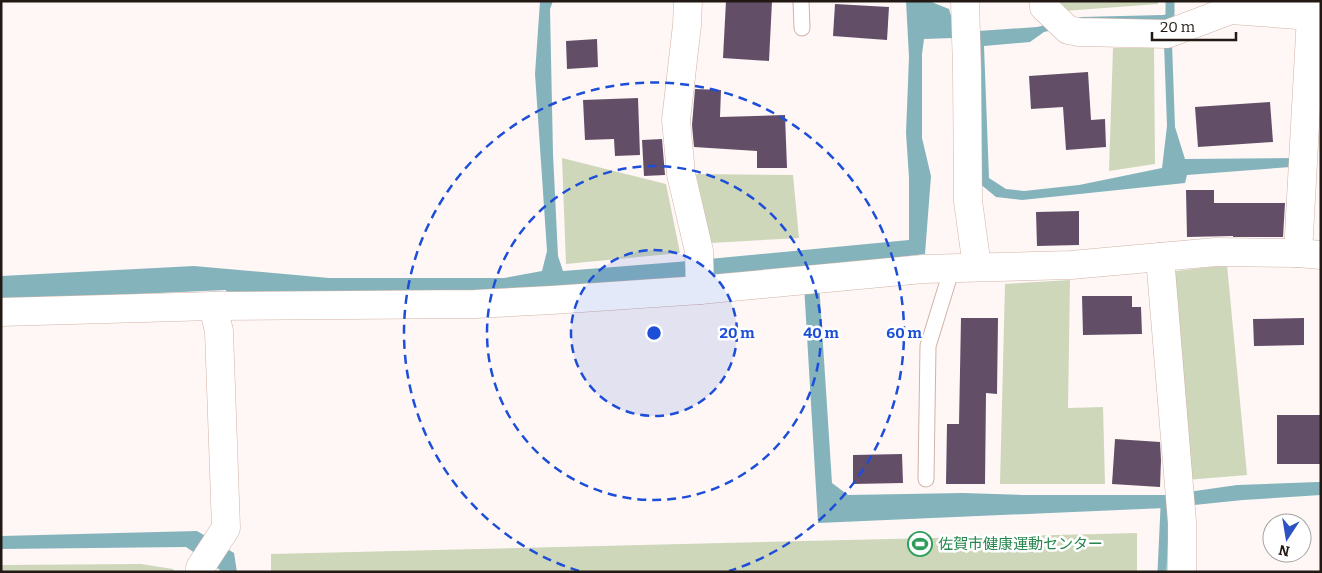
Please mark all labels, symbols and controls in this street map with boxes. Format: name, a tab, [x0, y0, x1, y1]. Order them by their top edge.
scale bar	[1152, 10, 1236, 42]
text: 20 m	[1160, 18, 1196, 36]
centre of rings	[645, 324, 663, 342]
text: 20 m	[720, 324, 755, 342]
text: 40 m	[803, 324, 840, 342]
text: 60 m	[886, 324, 922, 342]
north arrow	[1262, 513, 1312, 563]
sports icon: 佐賀市健康運動センター	[907, 531, 933, 557]
place label: 佐賀市健康運動センター	[938, 535, 1103, 553]
text: N	[1277, 541, 1291, 560]

